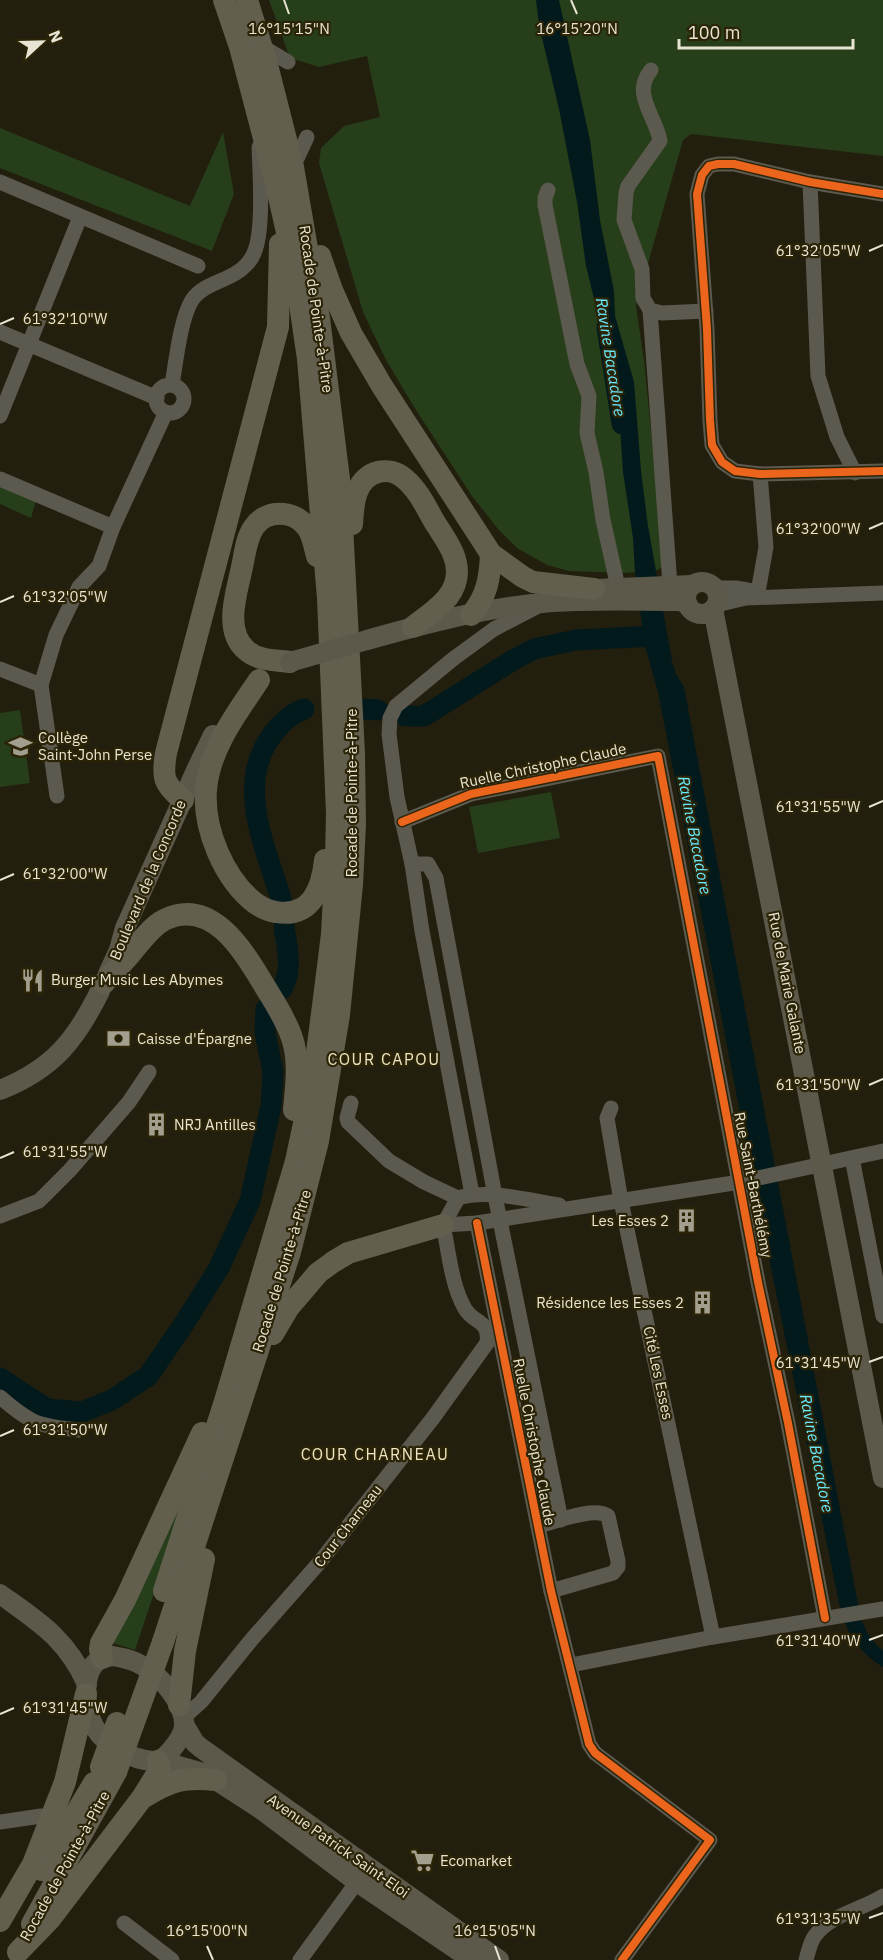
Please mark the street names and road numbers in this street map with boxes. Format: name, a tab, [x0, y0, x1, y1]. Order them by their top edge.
street label: Rocade de Pointe-à-Pitre	[295, 224, 338, 394]
street label: Rocade de Pointe-à-Pitre	[342, 708, 361, 878]
street label: Ruelle Christophe Claude	[458, 739, 628, 792]
street label: Boulevard de la Concorde	[105, 797, 190, 963]
street label: Rue de Marie Galante	[764, 910, 811, 1055]
street label: Rue Saint-Barthélémy	[730, 1110, 777, 1260]
street label: Rocade de Pointe-à-Pitre	[248, 1187, 315, 1354]
street label: Cité Les Esses	[639, 1324, 678, 1421]
street label: Ruelle Christophe Claude	[509, 1357, 560, 1527]
street label: Cour Charneau	[309, 1480, 386, 1571]
street label: Rocade de Pointe-à-Pitre	[15, 1787, 114, 1944]
street label: Avenue Patrick Saint-Eloi	[264, 1789, 413, 1902]

